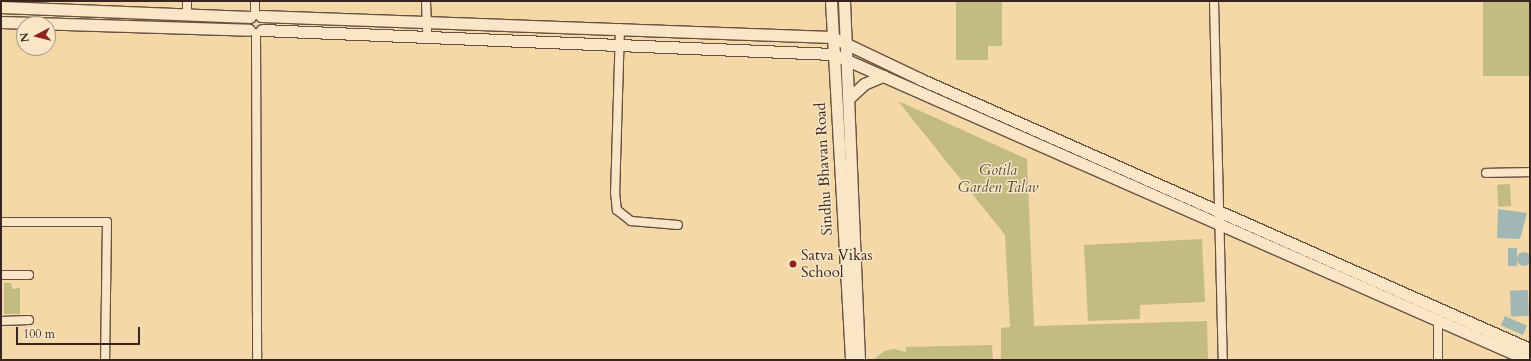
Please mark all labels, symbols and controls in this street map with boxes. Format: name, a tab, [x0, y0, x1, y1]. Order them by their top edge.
north arrow	[16, 16, 56, 56]
text: N	[17, 32, 33, 43]
street label: Sindhu Bhavan Road	[812, 102, 836, 236]
park label: Gotila Garden Talav	[958, 161, 1038, 196]
place label: Satva Vikas School	[801, 246, 873, 281]
marker: Satva Vikas School	[788, 259, 798, 269]
scale bar	[18, 319, 142, 345]
text: 100 m	[23, 326, 55, 342]

